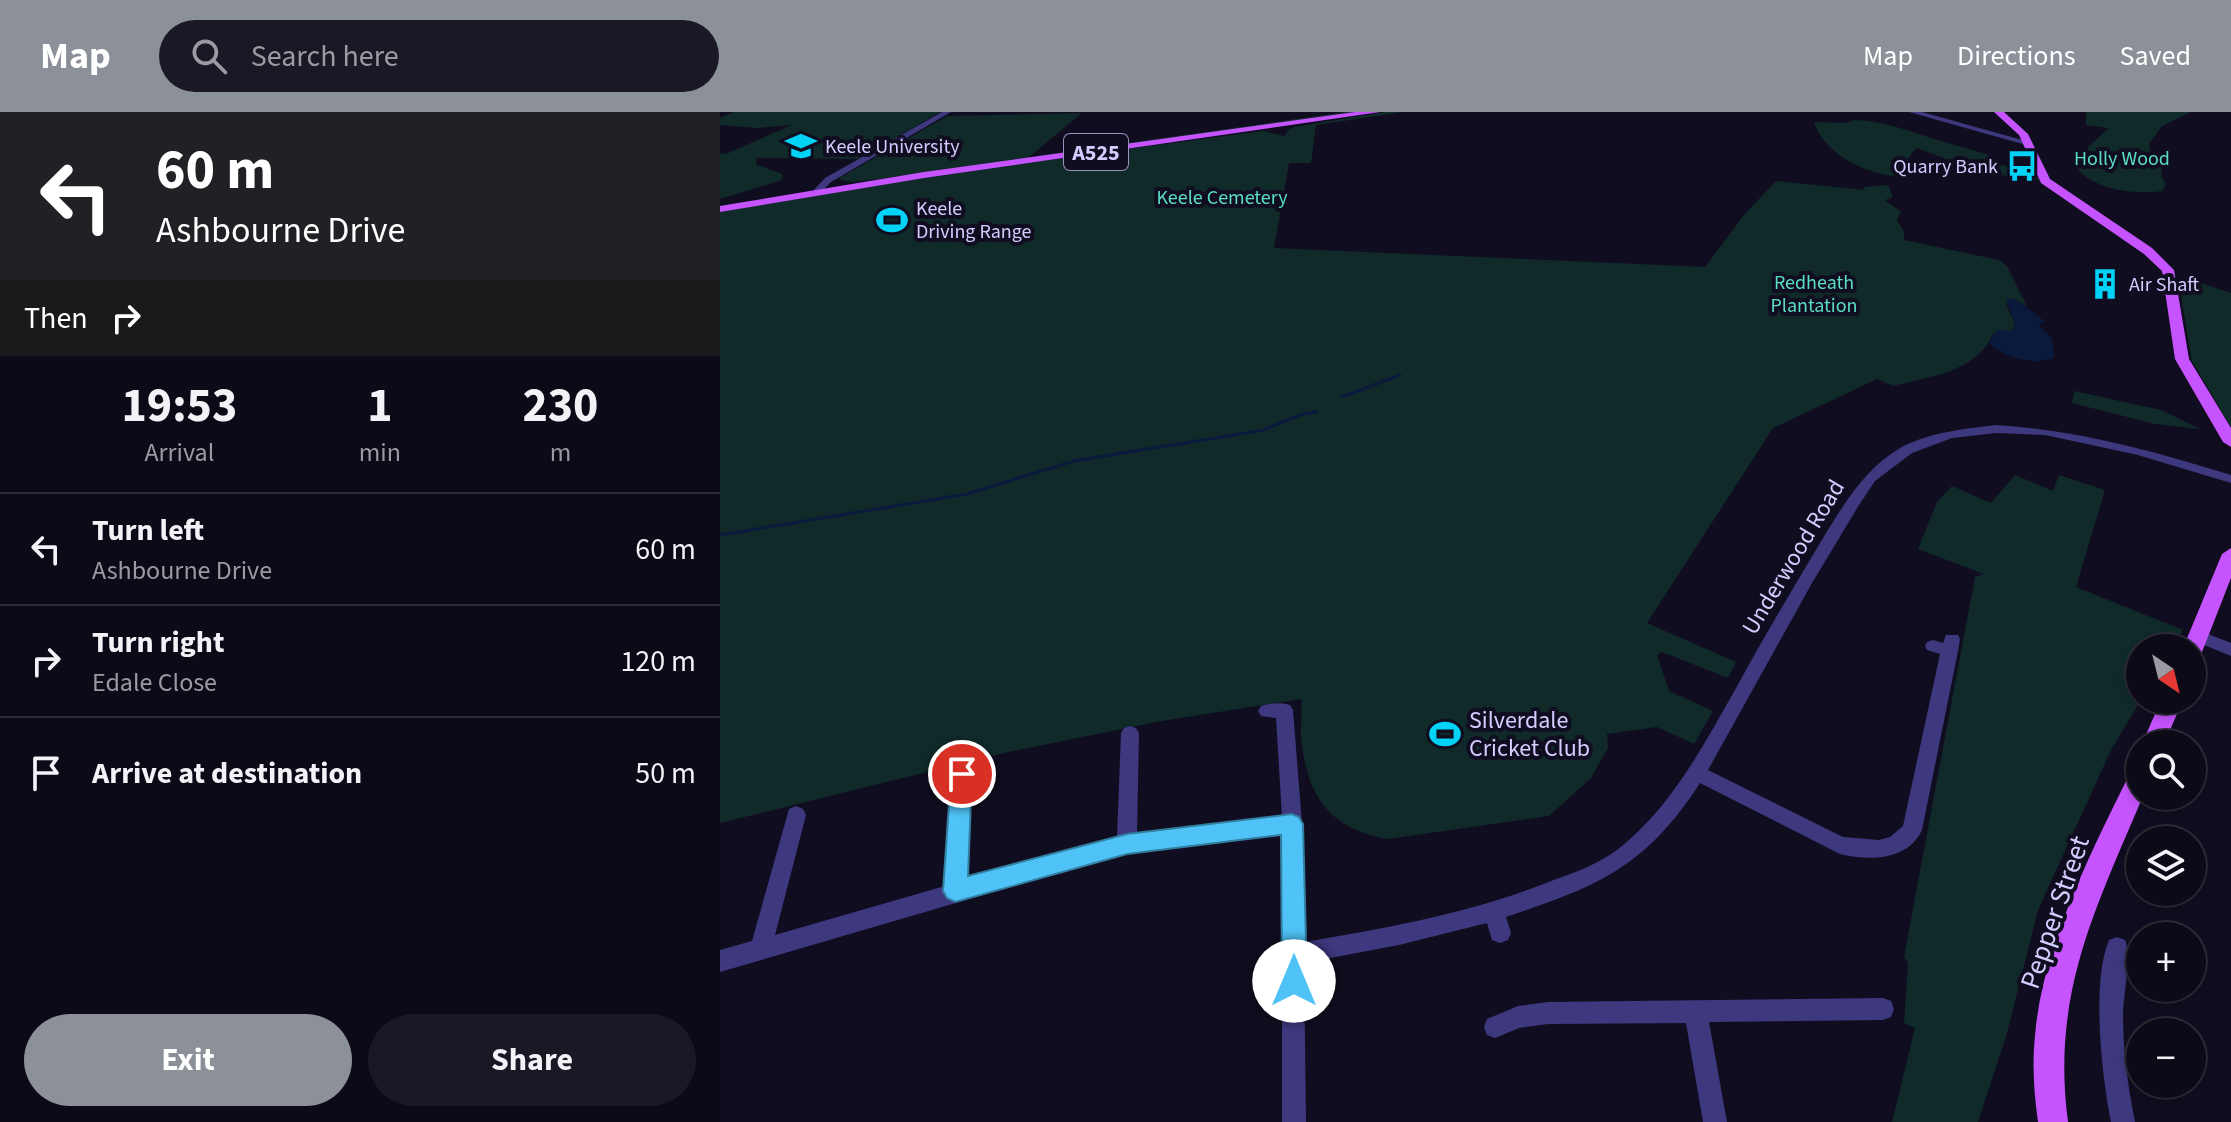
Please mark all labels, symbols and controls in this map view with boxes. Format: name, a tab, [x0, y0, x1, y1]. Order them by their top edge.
search box	[159, 20, 719, 92]
text: Map	[40, 29, 111, 83]
icon: search	[187, 34, 231, 78]
text: Search here	[251, 35, 399, 78]
text: Map	[1863, 36, 1913, 76]
text: Directions	[1957, 36, 2076, 76]
text: Saved	[2120, 36, 2191, 76]
school or university icon: Keele University	[784, 129, 818, 163]
text: 60 m	[156, 131, 274, 210]
place label: Keele University	[825, 133, 960, 161]
road number: A525	[1064, 134, 1128, 170]
icon: left	[24, 144, 128, 248]
park label: Holly Wood	[2074, 145, 2170, 173]
bus stop icon: Quarry Bank	[2005, 149, 2039, 183]
place label: Quarry Bank	[1893, 153, 1998, 181]
park label: Keele Cemetery	[1156, 184, 1288, 212]
place label: Keele Driving Range	[916, 195, 1032, 246]
sports icon: Keele Driving Range	[875, 203, 909, 237]
text: Ashbourne Drive	[156, 205, 405, 256]
building icon: Air Shaft	[2088, 267, 2122, 301]
park label: Redheath Plantation	[1770, 269, 1858, 320]
place label: Air Shaft	[2129, 271, 2199, 299]
icon: right	[104, 296, 148, 340]
text: Then	[24, 297, 88, 340]
text: 19:53	[121, 372, 237, 440]
text: 1	[367, 372, 393, 440]
text: 230	[522, 372, 598, 440]
text: Arrival	[144, 434, 214, 471]
text: min	[359, 434, 401, 471]
text: m	[550, 434, 571, 471]
street label: Underwood Road	[1733, 473, 1854, 641]
text: Turn left	[92, 509, 204, 552]
icon: left	[24, 527, 68, 571]
text: 60 m	[635, 528, 696, 571]
text: Ashbourne Drive	[92, 552, 272, 589]
text: Turn right	[92, 621, 224, 664]
north arrow	[2126, 634, 2206, 714]
map controls	[2126, 634, 2206, 1098]
icon: right	[24, 639, 68, 683]
text: 120 m	[620, 640, 696, 683]
text: Edale Close	[92, 664, 217, 701]
place label: Silverdale Cricket Club	[1469, 703, 1590, 766]
sports icon: Silverdale Cricket Club	[1428, 717, 1462, 751]
button: search	[2126, 730, 2206, 810]
pin	[928, 740, 996, 808]
icon: arrive	[24, 751, 68, 795]
text: Arrive at destination	[92, 752, 362, 795]
text: 50 m	[635, 752, 696, 795]
icon: arrive	[940, 752, 984, 796]
button: layers	[2126, 826, 2206, 906]
street label: Pepper Street	[2010, 830, 2100, 994]
button: +	[2126, 922, 2206, 1002]
position arrow	[1252, 939, 1336, 1023]
button: Exit	[24, 1014, 352, 1106]
button: Share	[368, 1014, 696, 1106]
button: −	[2126, 1018, 2206, 1098]

